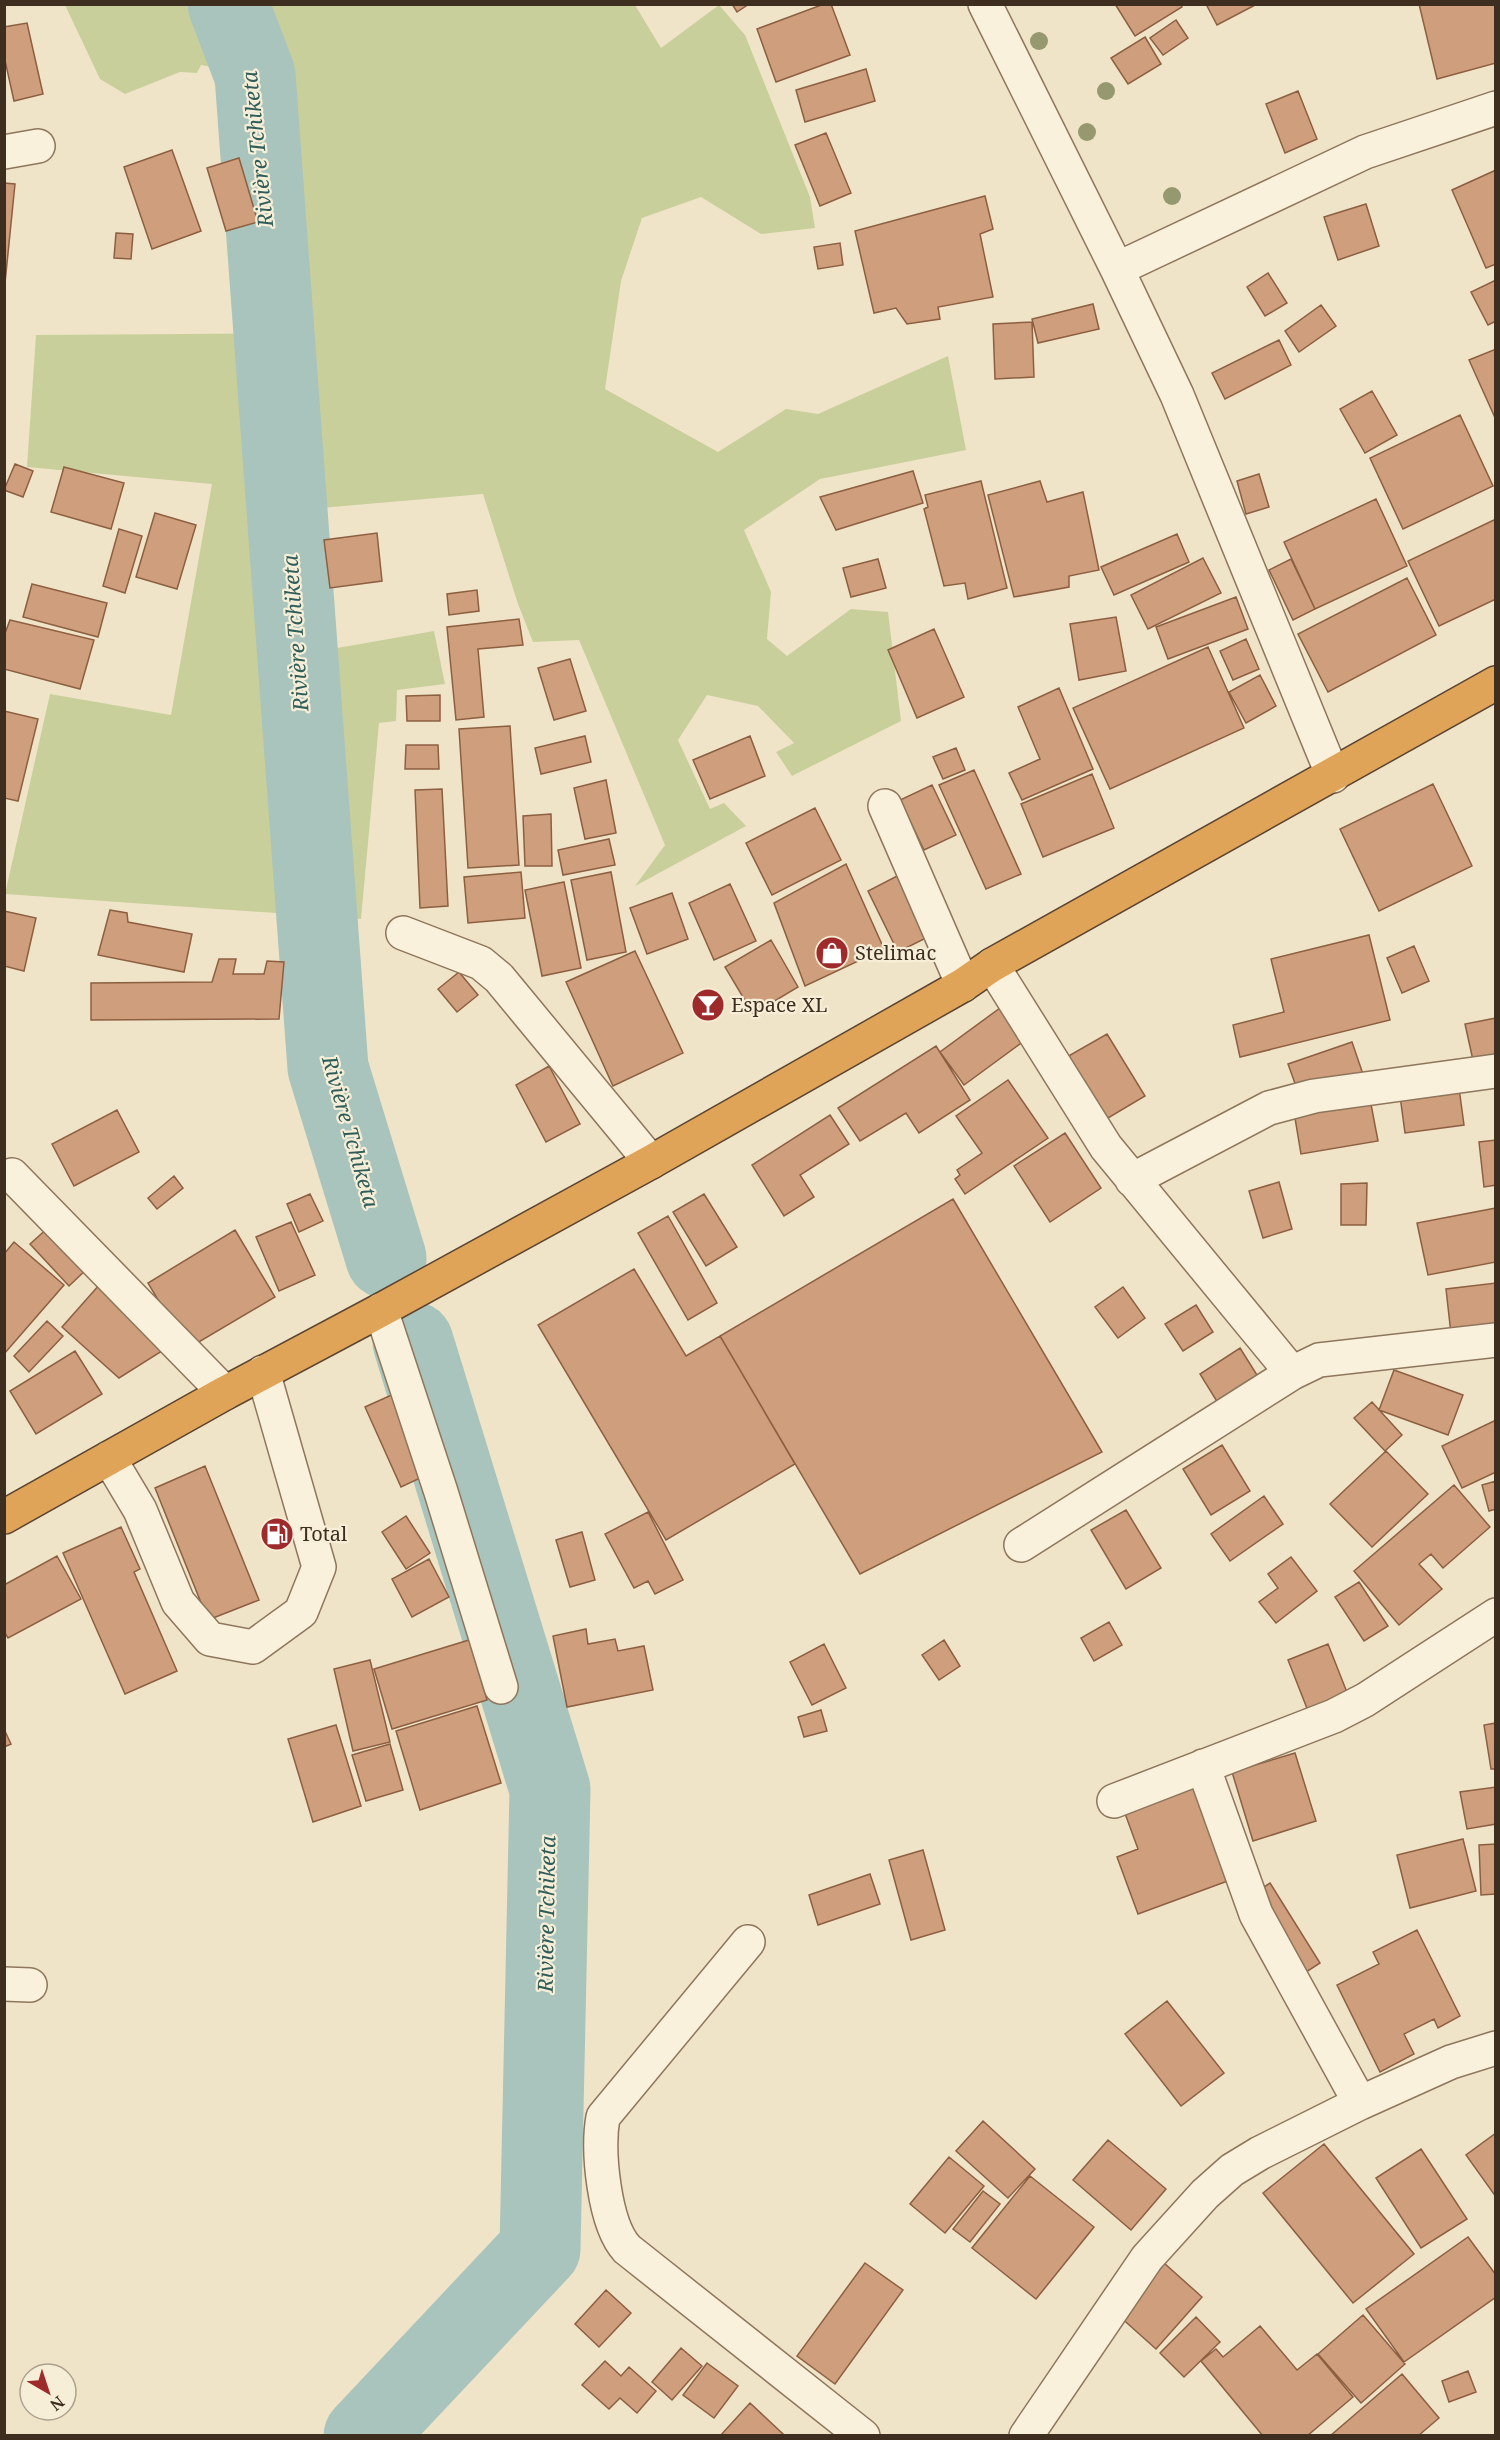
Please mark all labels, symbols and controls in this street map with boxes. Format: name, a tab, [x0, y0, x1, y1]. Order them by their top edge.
water label: Rivière Tchiketa	[235, 69, 279, 230]
water label: Rivière Tchiketa	[276, 553, 315, 713]
shop icon: Stelimac	[814, 935, 850, 971]
place label: Stelimac	[855, 939, 936, 966]
bar icon: Espace XL	[690, 987, 726, 1023]
place label: Espace XL	[731, 991, 827, 1018]
water label: Rivière Tchiketa	[316, 1052, 386, 1212]
fuel station icon: Total	[259, 1516, 295, 1552]
place label: Total	[300, 1520, 347, 1547]
water label: Rivière Tchiketa	[531, 1835, 561, 1994]
north arrow	[18, 2362, 78, 2422]
text: N	[45, 2391, 69, 2416]

